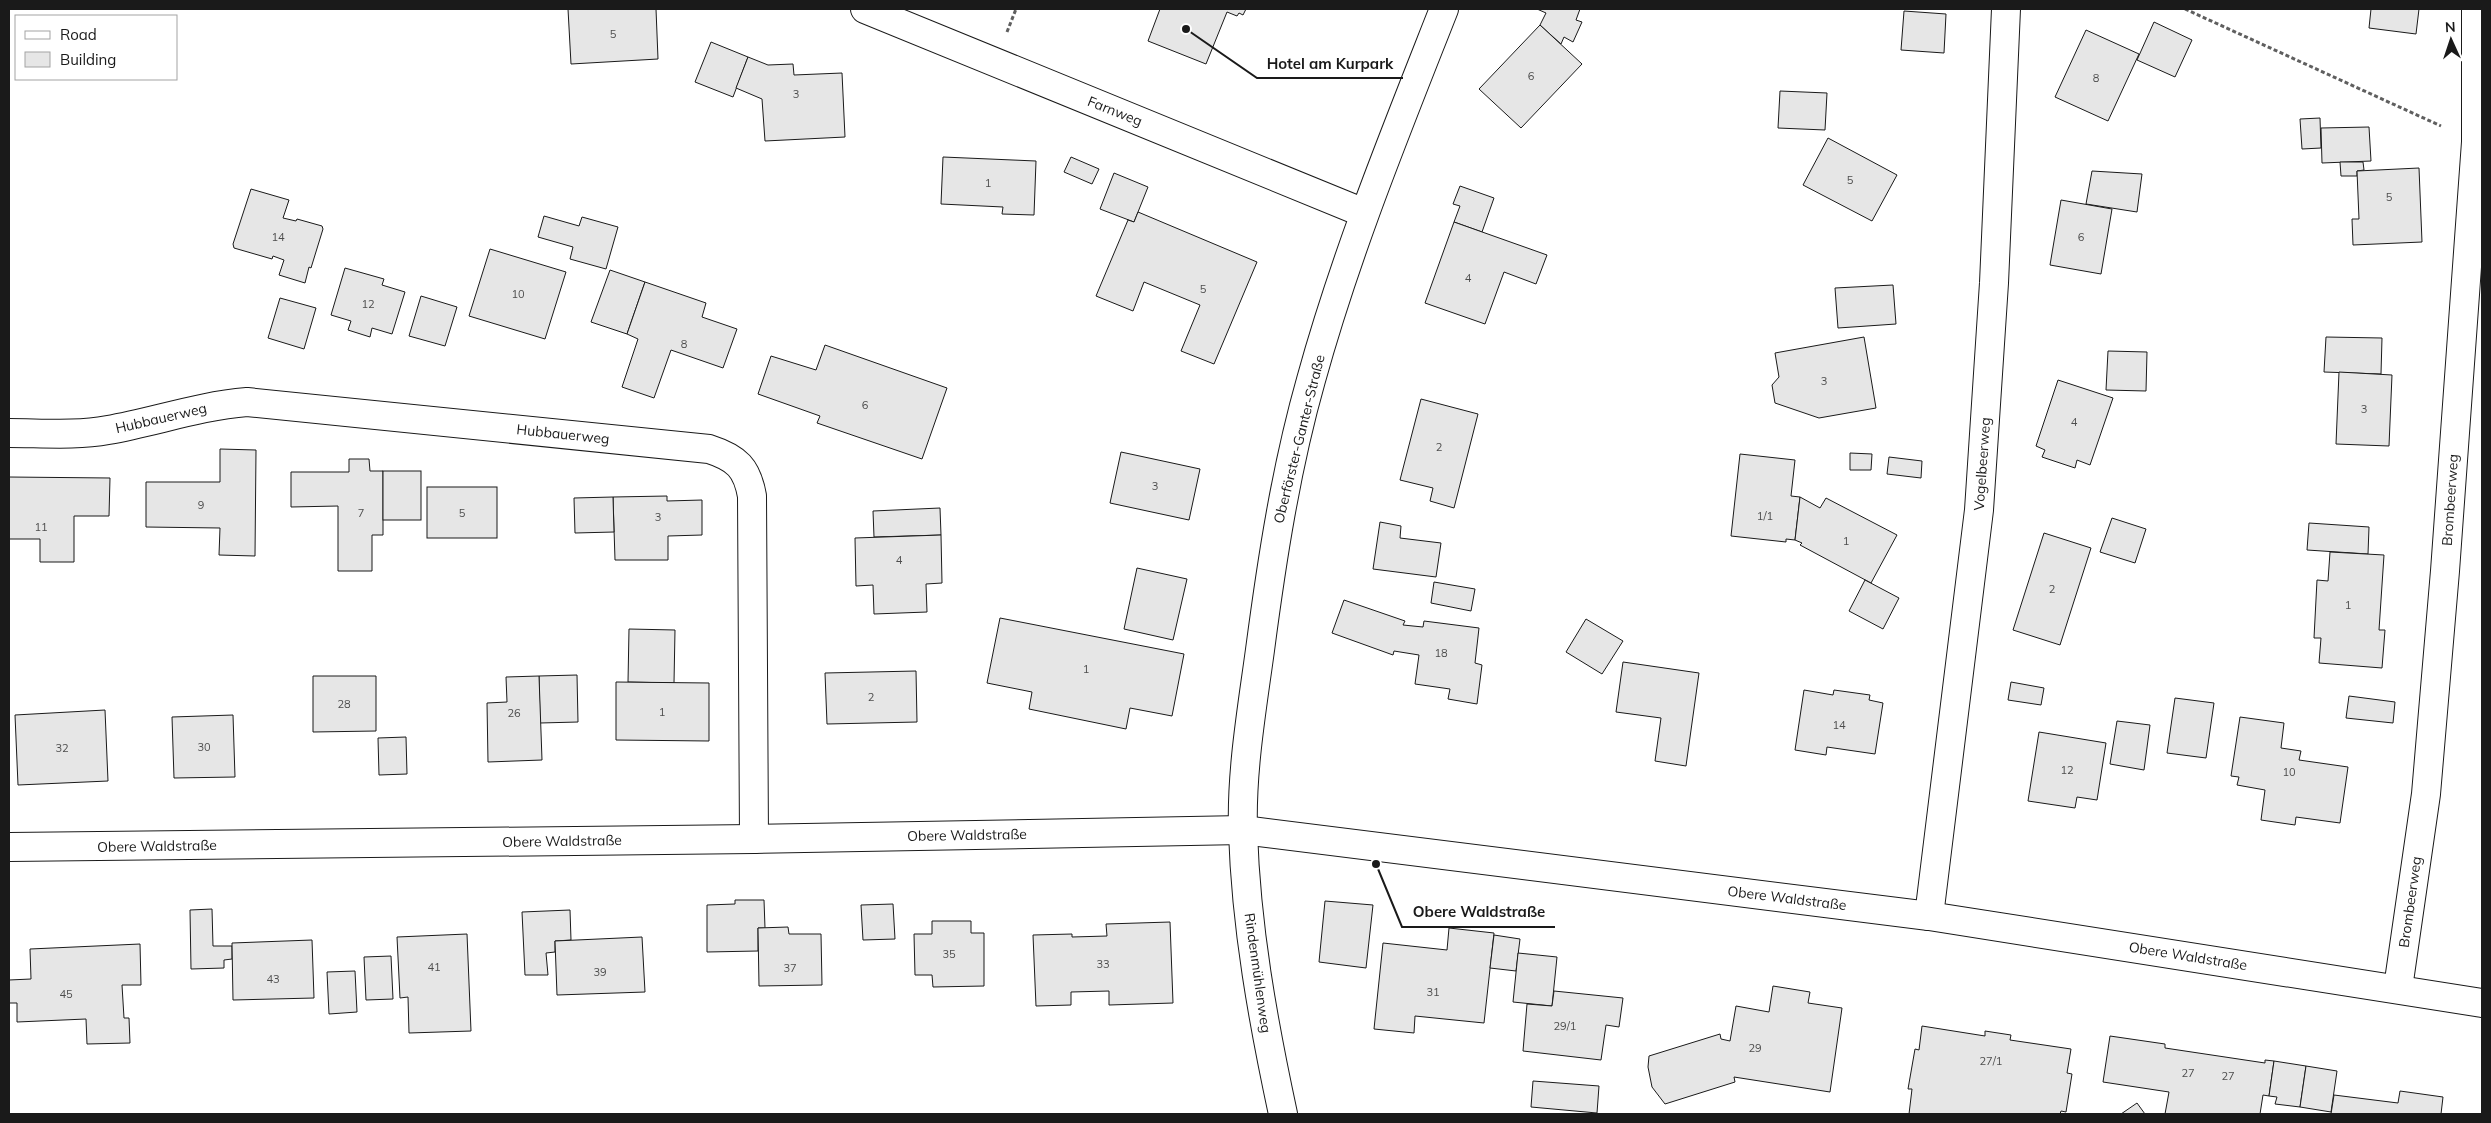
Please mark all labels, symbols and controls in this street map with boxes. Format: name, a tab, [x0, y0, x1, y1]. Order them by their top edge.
legend	[15, 15, 178, 80]
north arrow	[2426, 15, 2476, 65]
text: N	[2445, 18, 2456, 36]
text: Road	[60, 25, 97, 44]
house number: 5	[610, 27, 617, 41]
callout: Hotel am Kurpark	[1257, 48, 1403, 78]
text: Building	[60, 50, 116, 69]
text: Hotel am Kurpark	[1267, 54, 1394, 73]
house number: 6	[1528, 69, 1535, 83]
house number: 8	[2093, 71, 2100, 85]
house number: 3	[793, 87, 799, 101]
street label: Farnweg	[1085, 92, 1145, 130]
house number: 5	[1847, 173, 1854, 187]
house number: 1	[985, 176, 991, 190]
house number: 5	[2386, 190, 2393, 204]
house number: 14	[271, 230, 285, 244]
house number: 6	[2078, 230, 2085, 244]
house number: 4	[1465, 271, 1472, 285]
house number: 5	[1200, 282, 1207, 296]
house number: 10	[511, 287, 525, 301]
house number: 12	[361, 297, 375, 311]
house number: 8	[681, 337, 688, 351]
street label: Oberförster-Ganter-Straße	[1269, 353, 1329, 525]
house number: 3	[1821, 374, 1827, 388]
house number: 6	[862, 398, 869, 412]
street label: Hubbauerweg	[114, 399, 208, 437]
house number: 3	[2361, 402, 2367, 416]
house number: 4	[2071, 415, 2078, 429]
street label: Vogelbeerweg	[1970, 417, 1994, 511]
street label: Hubbauerweg	[516, 420, 610, 448]
house number: 2	[1436, 440, 1443, 454]
street label: Brombeerweg	[2438, 453, 2462, 547]
house number: 3	[1152, 479, 1158, 493]
house number: 9	[198, 498, 204, 512]
house number: 7	[358, 506, 364, 520]
house number: 5	[459, 506, 466, 520]
house number: 1/1	[1757, 509, 1773, 523]
house number: 3	[655, 510, 661, 524]
house number: 11	[34, 520, 48, 534]
house number: 1	[1843, 534, 1849, 548]
house number: 4	[896, 553, 903, 567]
house number: 2	[2049, 582, 2056, 596]
house number: 1	[2345, 598, 2351, 612]
house number: 18	[1434, 646, 1448, 660]
house number: 1	[1083, 662, 1089, 676]
house number: 2	[868, 690, 875, 704]
house number: 28	[337, 697, 351, 711]
house number: 1	[659, 705, 665, 719]
house number: 26	[507, 706, 521, 720]
house number: 14	[1832, 718, 1846, 732]
house number: 30	[197, 740, 211, 754]
house number: 32	[55, 741, 69, 755]
house number: 12	[2060, 763, 2074, 777]
house number: 10	[2282, 765, 2296, 779]
street label: Obere Waldstraße	[907, 825, 1027, 845]
street label: Obere Waldstraße	[502, 831, 622, 851]
street label: Obere Waldstraße	[97, 836, 217, 856]
street label: Brombeerweg	[2395, 855, 2425, 949]
street label: Obere Waldstraße	[1727, 882, 1847, 914]
callout: Obere Waldstraße	[1402, 897, 1555, 927]
text: Obere Waldstraße	[1413, 902, 1545, 921]
street label: Rindenmühlenweg	[1241, 912, 1275, 1034]
street label: Obere Waldstraße	[2127, 938, 2249, 974]
house number: 35	[942, 947, 956, 961]
house number: 33	[1096, 957, 1110, 971]
house number: 41	[427, 960, 441, 974]
house number: 37	[783, 961, 797, 975]
house number: 39	[593, 965, 607, 979]
house number: 43	[266, 972, 280, 986]
house number: 31	[1426, 985, 1440, 999]
house number: 45	[59, 987, 73, 1001]
house number: 29/1	[1554, 1019, 1576, 1033]
house number: 29	[1748, 1041, 1762, 1055]
house number: 27/1	[1980, 1054, 2002, 1068]
house number: 27	[2181, 1066, 2195, 1080]
house number: 27	[2221, 1069, 2235, 1083]

